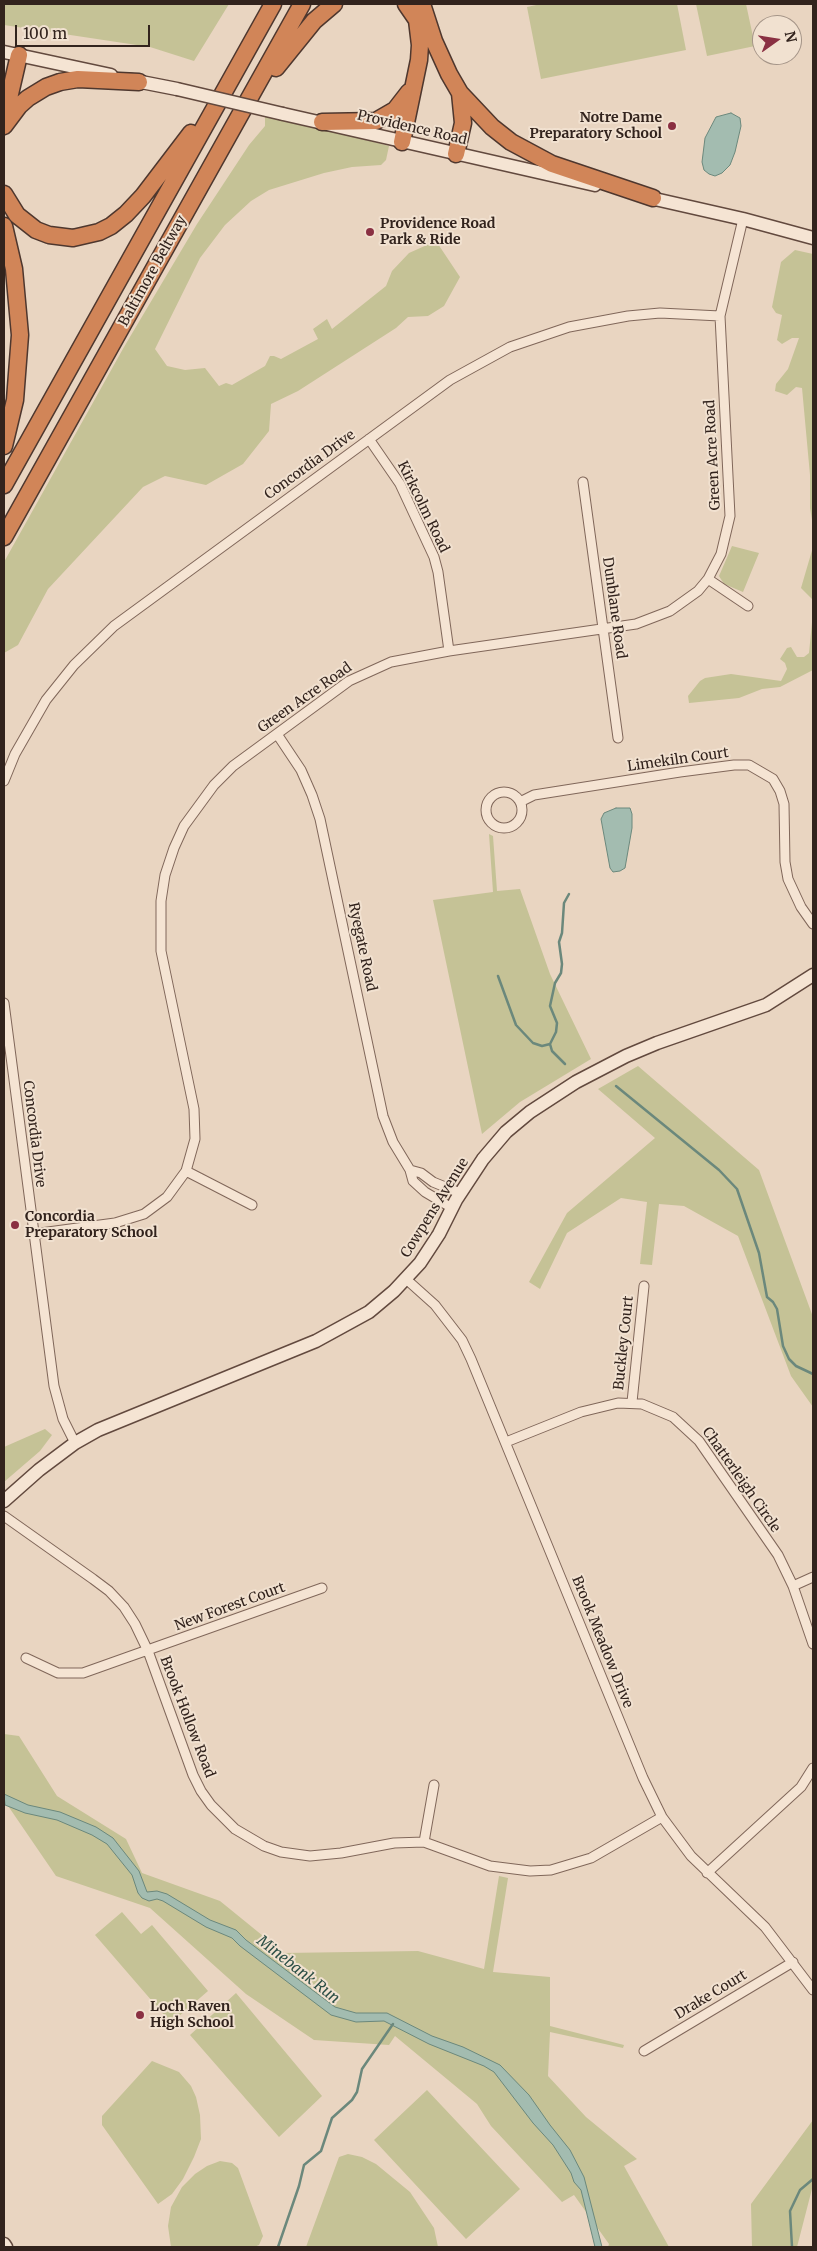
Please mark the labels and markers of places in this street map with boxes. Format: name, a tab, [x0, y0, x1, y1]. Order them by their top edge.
place label: Notre Dame Preparatory School	[530, 110, 662, 142]
marker: Notre Dame Preparatory School	[666, 120, 678, 132]
place label: Providence Road Park & Ride	[380, 216, 495, 248]
marker: Providence Road Park & Ride	[364, 226, 376, 238]
place label: Concordia Preparatory School	[25, 1209, 157, 1242]
marker: Concordia Preparatory School	[9, 1219, 21, 1231]
place label: Loch Raven High School	[150, 1999, 234, 2031]
marker: Loch Raven High School	[134, 2009, 146, 2021]

